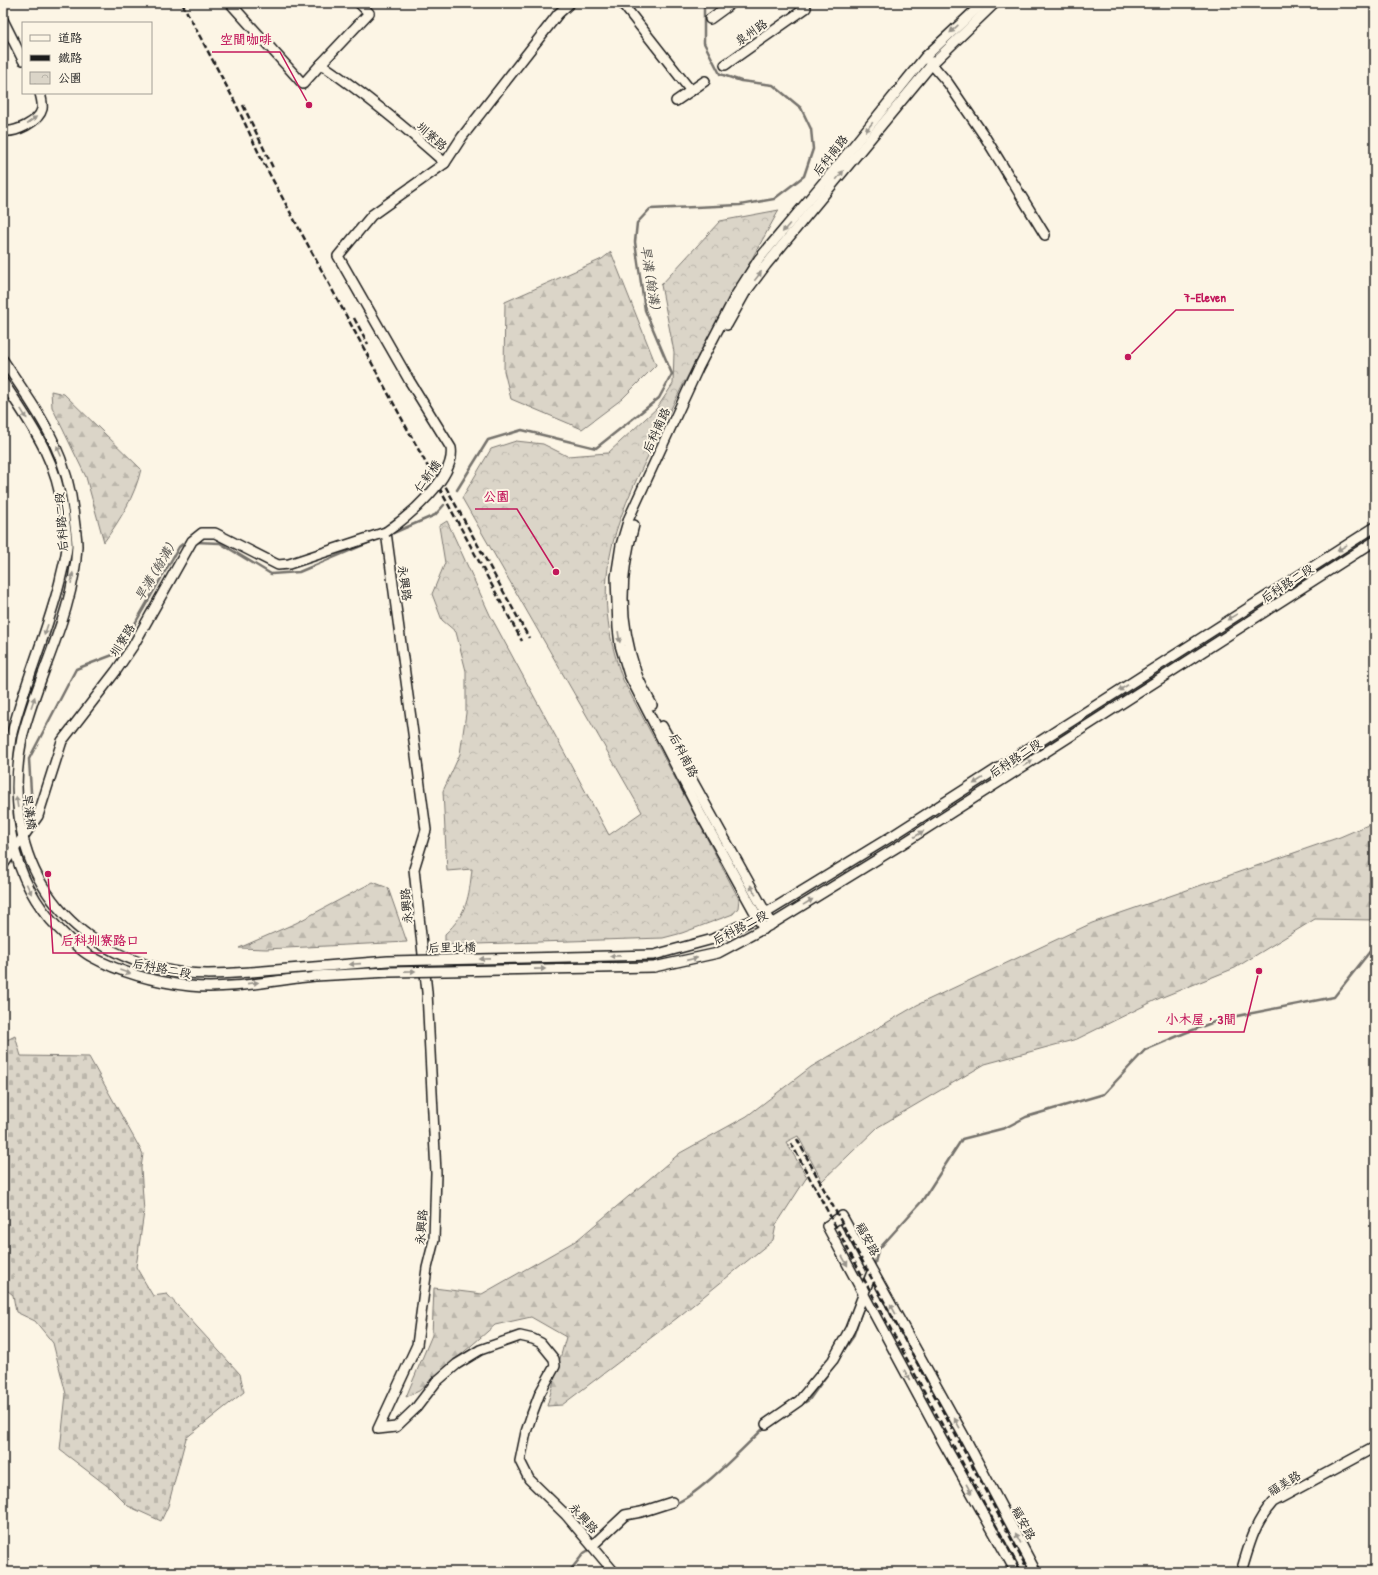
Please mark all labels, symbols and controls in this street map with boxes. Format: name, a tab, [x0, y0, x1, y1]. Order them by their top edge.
street label: 泉州路	[731, 15, 771, 49]
legend	[22, 22, 152, 94]
one-way arrow	[949, 25, 959, 34]
callout: 空間咖啡	[212, 27, 280, 52]
text: 道路	[58, 29, 82, 46]
text: 空間咖啡	[220, 30, 272, 48]
text: 鐵路	[58, 49, 82, 66]
text: 公園	[58, 69, 82, 86]
one-way arrow	[26, 116, 37, 124]
street label: 圳寮路	[413, 118, 451, 154]
one-way arrow	[864, 122, 873, 132]
street label: 后科南路	[808, 131, 852, 179]
one-way arrow	[836, 170, 845, 181]
one-way arrow	[782, 222, 791, 233]
water label: 旱溝 (翰溝)	[637, 244, 665, 311]
one-way arrow	[754, 271, 762, 281]
callout: 7-Eleven	[1176, 285, 1234, 310]
text: 7-Eleven	[1183, 288, 1226, 306]
street label: 后科南路	[638, 405, 674, 455]
one-way arrow	[21, 408, 28, 420]
one-way arrow	[55, 445, 62, 457]
street label: 仁新橋	[410, 456, 444, 496]
callout: 公園	[475, 484, 517, 509]
text: 公園	[483, 487, 509, 505]
street label: 后科路二段	[50, 491, 72, 553]
water label: 旱溝 (翰溝)	[130, 539, 179, 604]
one-way arrow	[1337, 544, 1347, 552]
street label: 后科路二段	[1257, 560, 1317, 606]
street label: 永興路	[394, 564, 416, 602]
one-way arrow	[69, 572, 75, 584]
one-way arrow	[1226, 614, 1238, 621]
street label: 圳寮路	[105, 620, 139, 660]
one-way arrow	[43, 625, 49, 637]
one-way arrow	[616, 630, 622, 643]
one-way arrow	[1117, 684, 1129, 691]
one-way arrow	[31, 696, 37, 708]
street label: 后科南路	[666, 730, 702, 780]
street label: 后科路二段	[985, 735, 1045, 781]
one-way arrow	[1022, 760, 1034, 767]
one-way arrow	[972, 777, 984, 784]
street label: 旱溝橋	[19, 793, 41, 831]
one-way arrow	[14, 796, 20, 808]
one-way arrow	[913, 830, 925, 837]
one-way arrow	[26, 884, 32, 895]
one-way arrow	[749, 884, 756, 896]
street label: 永興路	[396, 887, 416, 925]
one-way arrow	[802, 898, 814, 905]
street label: 后科路二段	[709, 906, 771, 948]
callout: 后科圳寮路口	[53, 928, 147, 953]
text: 后科圳寮路口	[61, 931, 139, 949]
street label: 后里北橋	[428, 938, 476, 956]
one-way arrow	[609, 952, 621, 959]
street label: 后科路二段	[131, 954, 193, 982]
one-way arrow	[479, 955, 491, 962]
one-way arrow	[686, 955, 698, 961]
one-way arrow	[349, 960, 361, 967]
one-way arrow	[534, 966, 547, 972]
one-way arrow	[404, 968, 417, 974]
one-way arrow	[119, 969, 131, 975]
one-way arrow	[247, 980, 259, 986]
callout: 小木屋，3間	[1158, 1007, 1244, 1032]
text: 小木屋，3間	[1166, 1010, 1236, 1028]
street label: 永興路	[411, 1208, 431, 1246]
street label: 福安路	[852, 1219, 884, 1259]
one-way arrow	[842, 1255, 849, 1266]
one-way arrow	[890, 1303, 896, 1315]
one-way arrow	[904, 1369, 910, 1381]
one-way arrow	[953, 1417, 960, 1429]
street label: 福美路	[1264, 1466, 1304, 1500]
one-way arrow	[966, 1483, 973, 1495]
street label: 永興路	[566, 1499, 602, 1537]
street label: 福安路	[1008, 1503, 1040, 1543]
one-way arrow	[1014, 1532, 1021, 1543]

